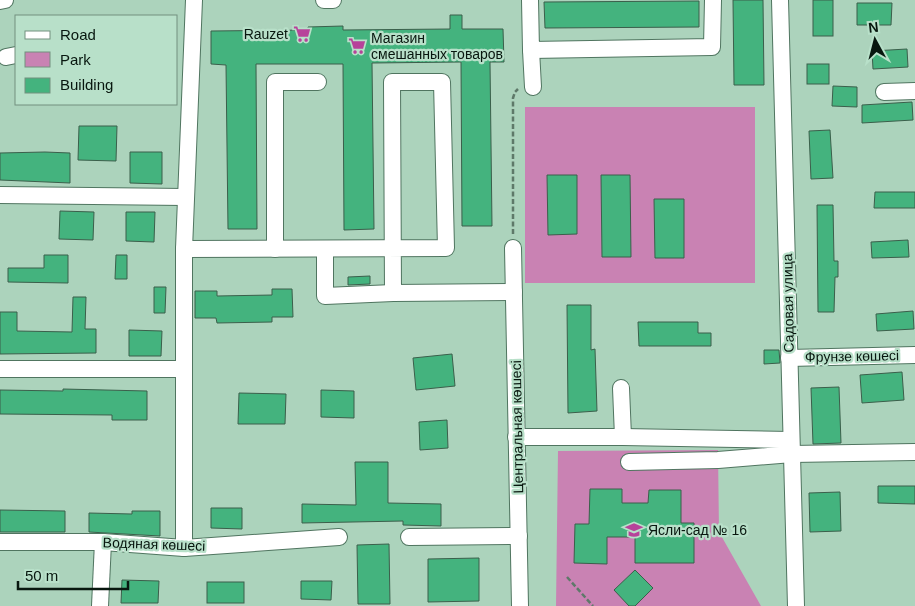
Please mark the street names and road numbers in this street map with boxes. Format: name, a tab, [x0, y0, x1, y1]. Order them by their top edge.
street label: Садовая улица	[779, 253, 797, 353]
street label: Фрунзе көшесі	[805, 347, 899, 365]
street label: Центральная көшесі	[508, 360, 526, 494]
street label: Водяная көшесі	[102, 534, 206, 554]

